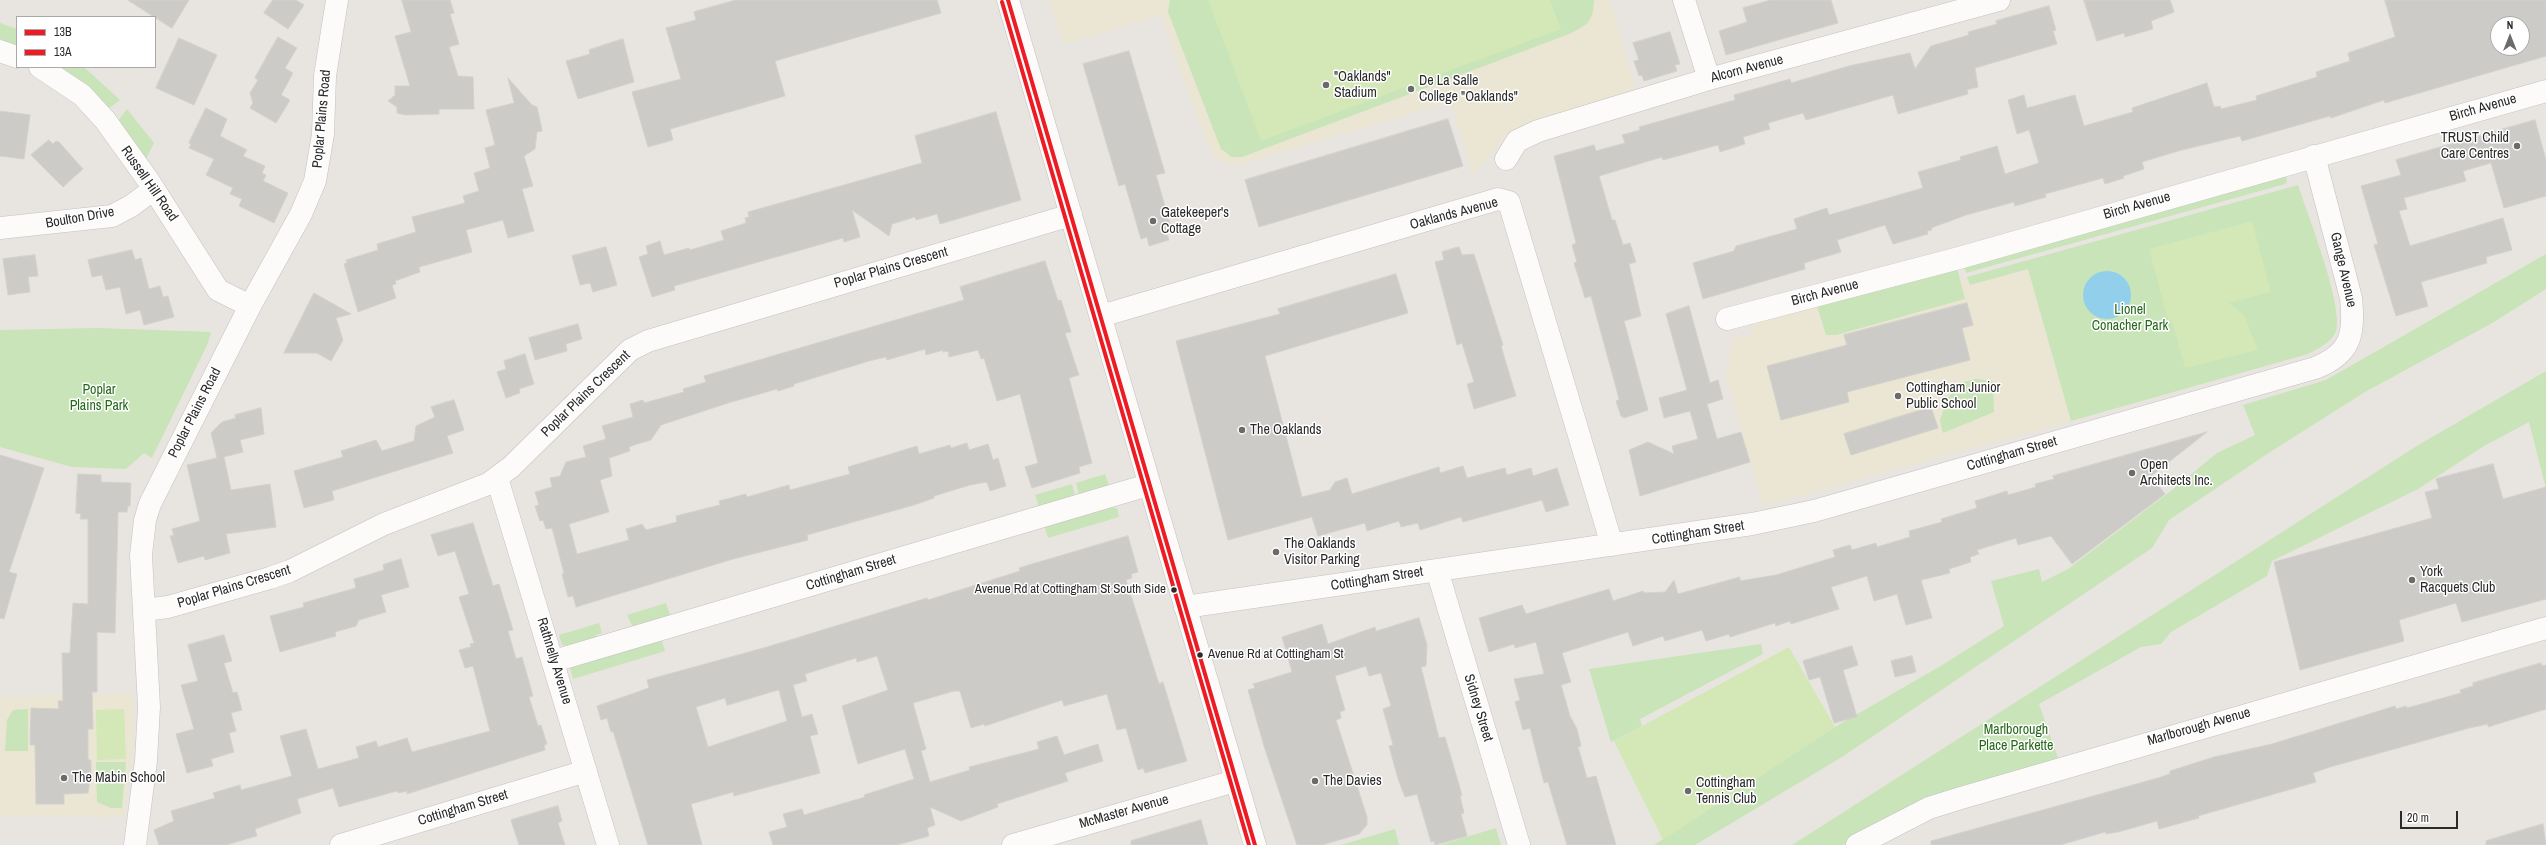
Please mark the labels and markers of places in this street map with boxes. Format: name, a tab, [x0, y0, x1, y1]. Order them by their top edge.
place label: "Oaklands" Stadium	[1334, 69, 1391, 102]
place label: De La Salle College "Oaklands"	[1419, 73, 1518, 106]
marker: "Oaklands" Stadium	[1321, 80, 1331, 90]
marker: De La Salle College "Oaklands"	[1406, 84, 1416, 94]
place label: TRUST Child Care Centres	[2441, 130, 2509, 162]
marker: TRUST Child Care Centres	[2512, 141, 2522, 151]
place label: Gatekeeper's Cottage	[1161, 205, 1229, 238]
marker: Gatekeeper's Cottage	[1148, 216, 1158, 226]
place label: Cottingham Junior Public School	[1906, 380, 2000, 412]
marker: Cottingham Junior Public School	[1893, 391, 1903, 401]
place label: The Oaklands	[1250, 422, 1321, 438]
marker: The Oaklands	[1237, 425, 1247, 435]
place label: Open Architects Inc.	[2140, 457, 2213, 490]
marker: Open Architects Inc.	[2127, 468, 2137, 478]
place label: The Oaklands Visitor Parking	[1284, 536, 1360, 568]
marker: The Oaklands Visitor Parking	[1271, 547, 1281, 557]
place label: York Racquets Club	[2420, 564, 2495, 596]
marker: York Racquets Club	[2407, 575, 2417, 585]
place label: Avenue Rd at Cottingham St South Side	[975, 582, 1166, 598]
marker: Avenue Rd at Cottingham St South Side	[1169, 585, 1179, 595]
place label: Avenue Rd at Cottingham St	[1208, 647, 1344, 663]
marker: Avenue Rd at Cottingham St	[1195, 650, 1205, 660]
place label: The Mabin School	[72, 770, 165, 786]
marker: The Mabin School	[59, 773, 69, 783]
place label: The Davies	[1323, 773, 1382, 789]
place label: Cottingham Tennis Club	[1696, 775, 1757, 808]
marker: The Davies	[1310, 776, 1320, 786]
marker: Cottingham Tennis Club	[1683, 786, 1693, 796]

